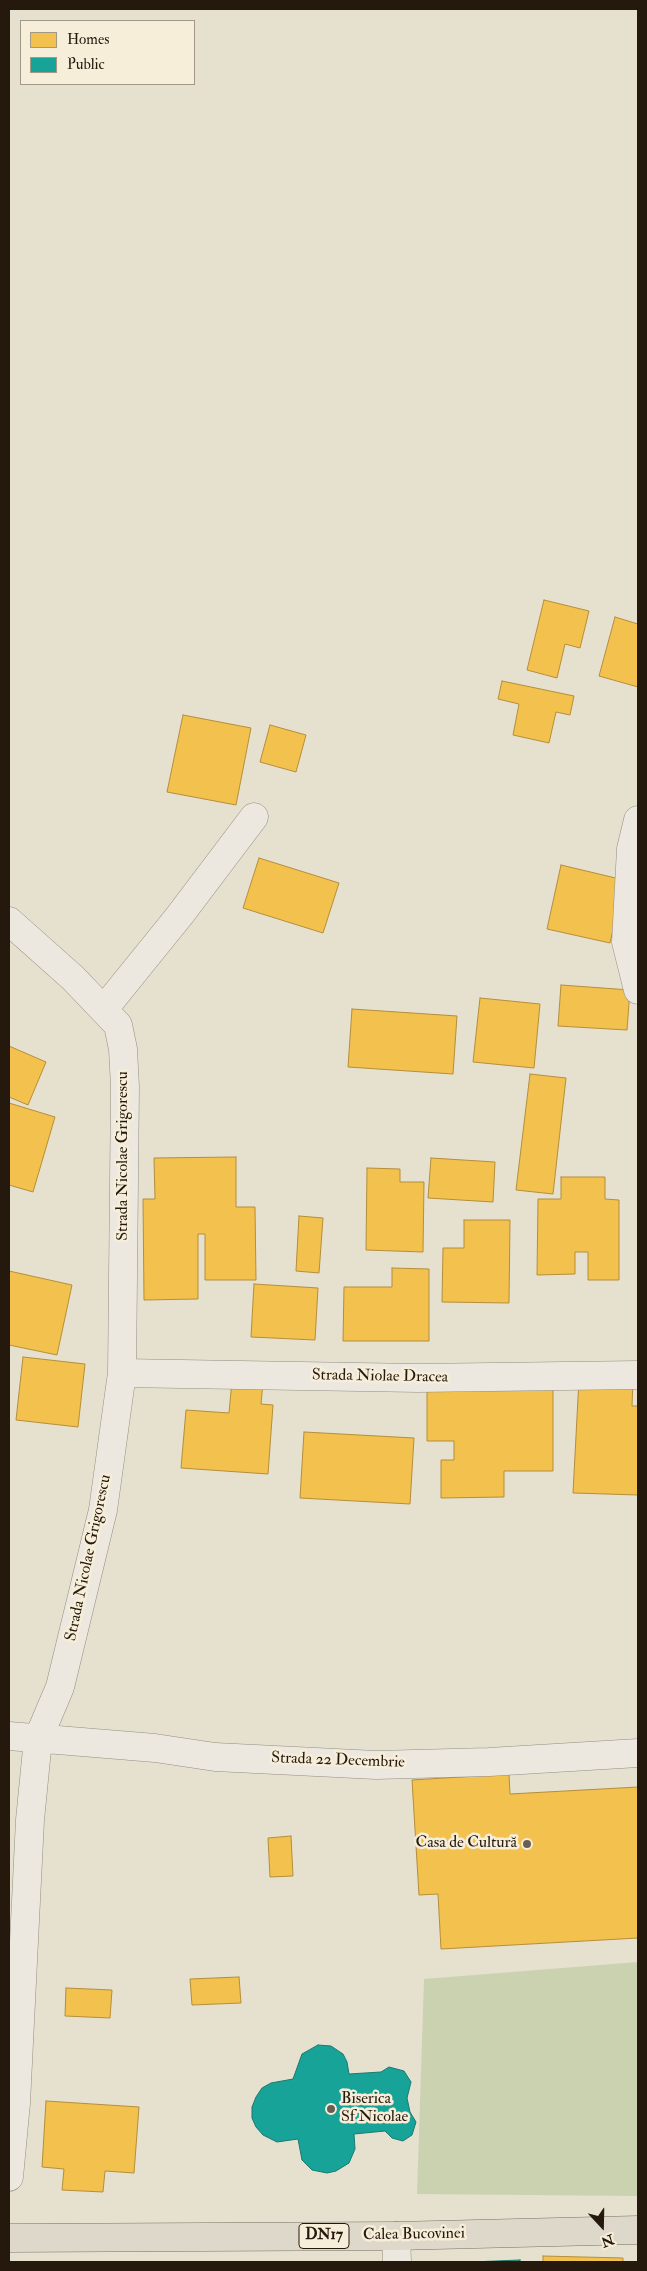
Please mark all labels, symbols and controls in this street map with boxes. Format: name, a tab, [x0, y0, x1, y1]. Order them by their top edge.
legend	[20, 20, 195, 85]
text: Homes	[67, 30, 109, 49]
text: Public	[67, 55, 105, 74]
street label: Strada Nicolae Grigorescu	[114, 1071, 134, 1241]
street label: Strada Niolae Dracea	[312, 1366, 448, 1388]
street label: Strada Nicolae Grigorescu	[62, 1473, 116, 1643]
street label: Strada 22 Decembrie	[271, 1749, 405, 1773]
place label: Casa de Cultură	[416, 1834, 517, 1854]
marker: Casa de Cultură	[521, 1838, 533, 1850]
place label: Biserica Sf Nicolae	[341, 2090, 408, 2128]
marker: Biserica Sf Nicolae	[325, 2103, 337, 2115]
north arrow	[577, 2201, 627, 2251]
road number: DN17	[299, 2224, 349, 2248]
street label: Calea Bucovinei	[363, 2225, 465, 2245]
text: N	[599, 2230, 616, 2251]

